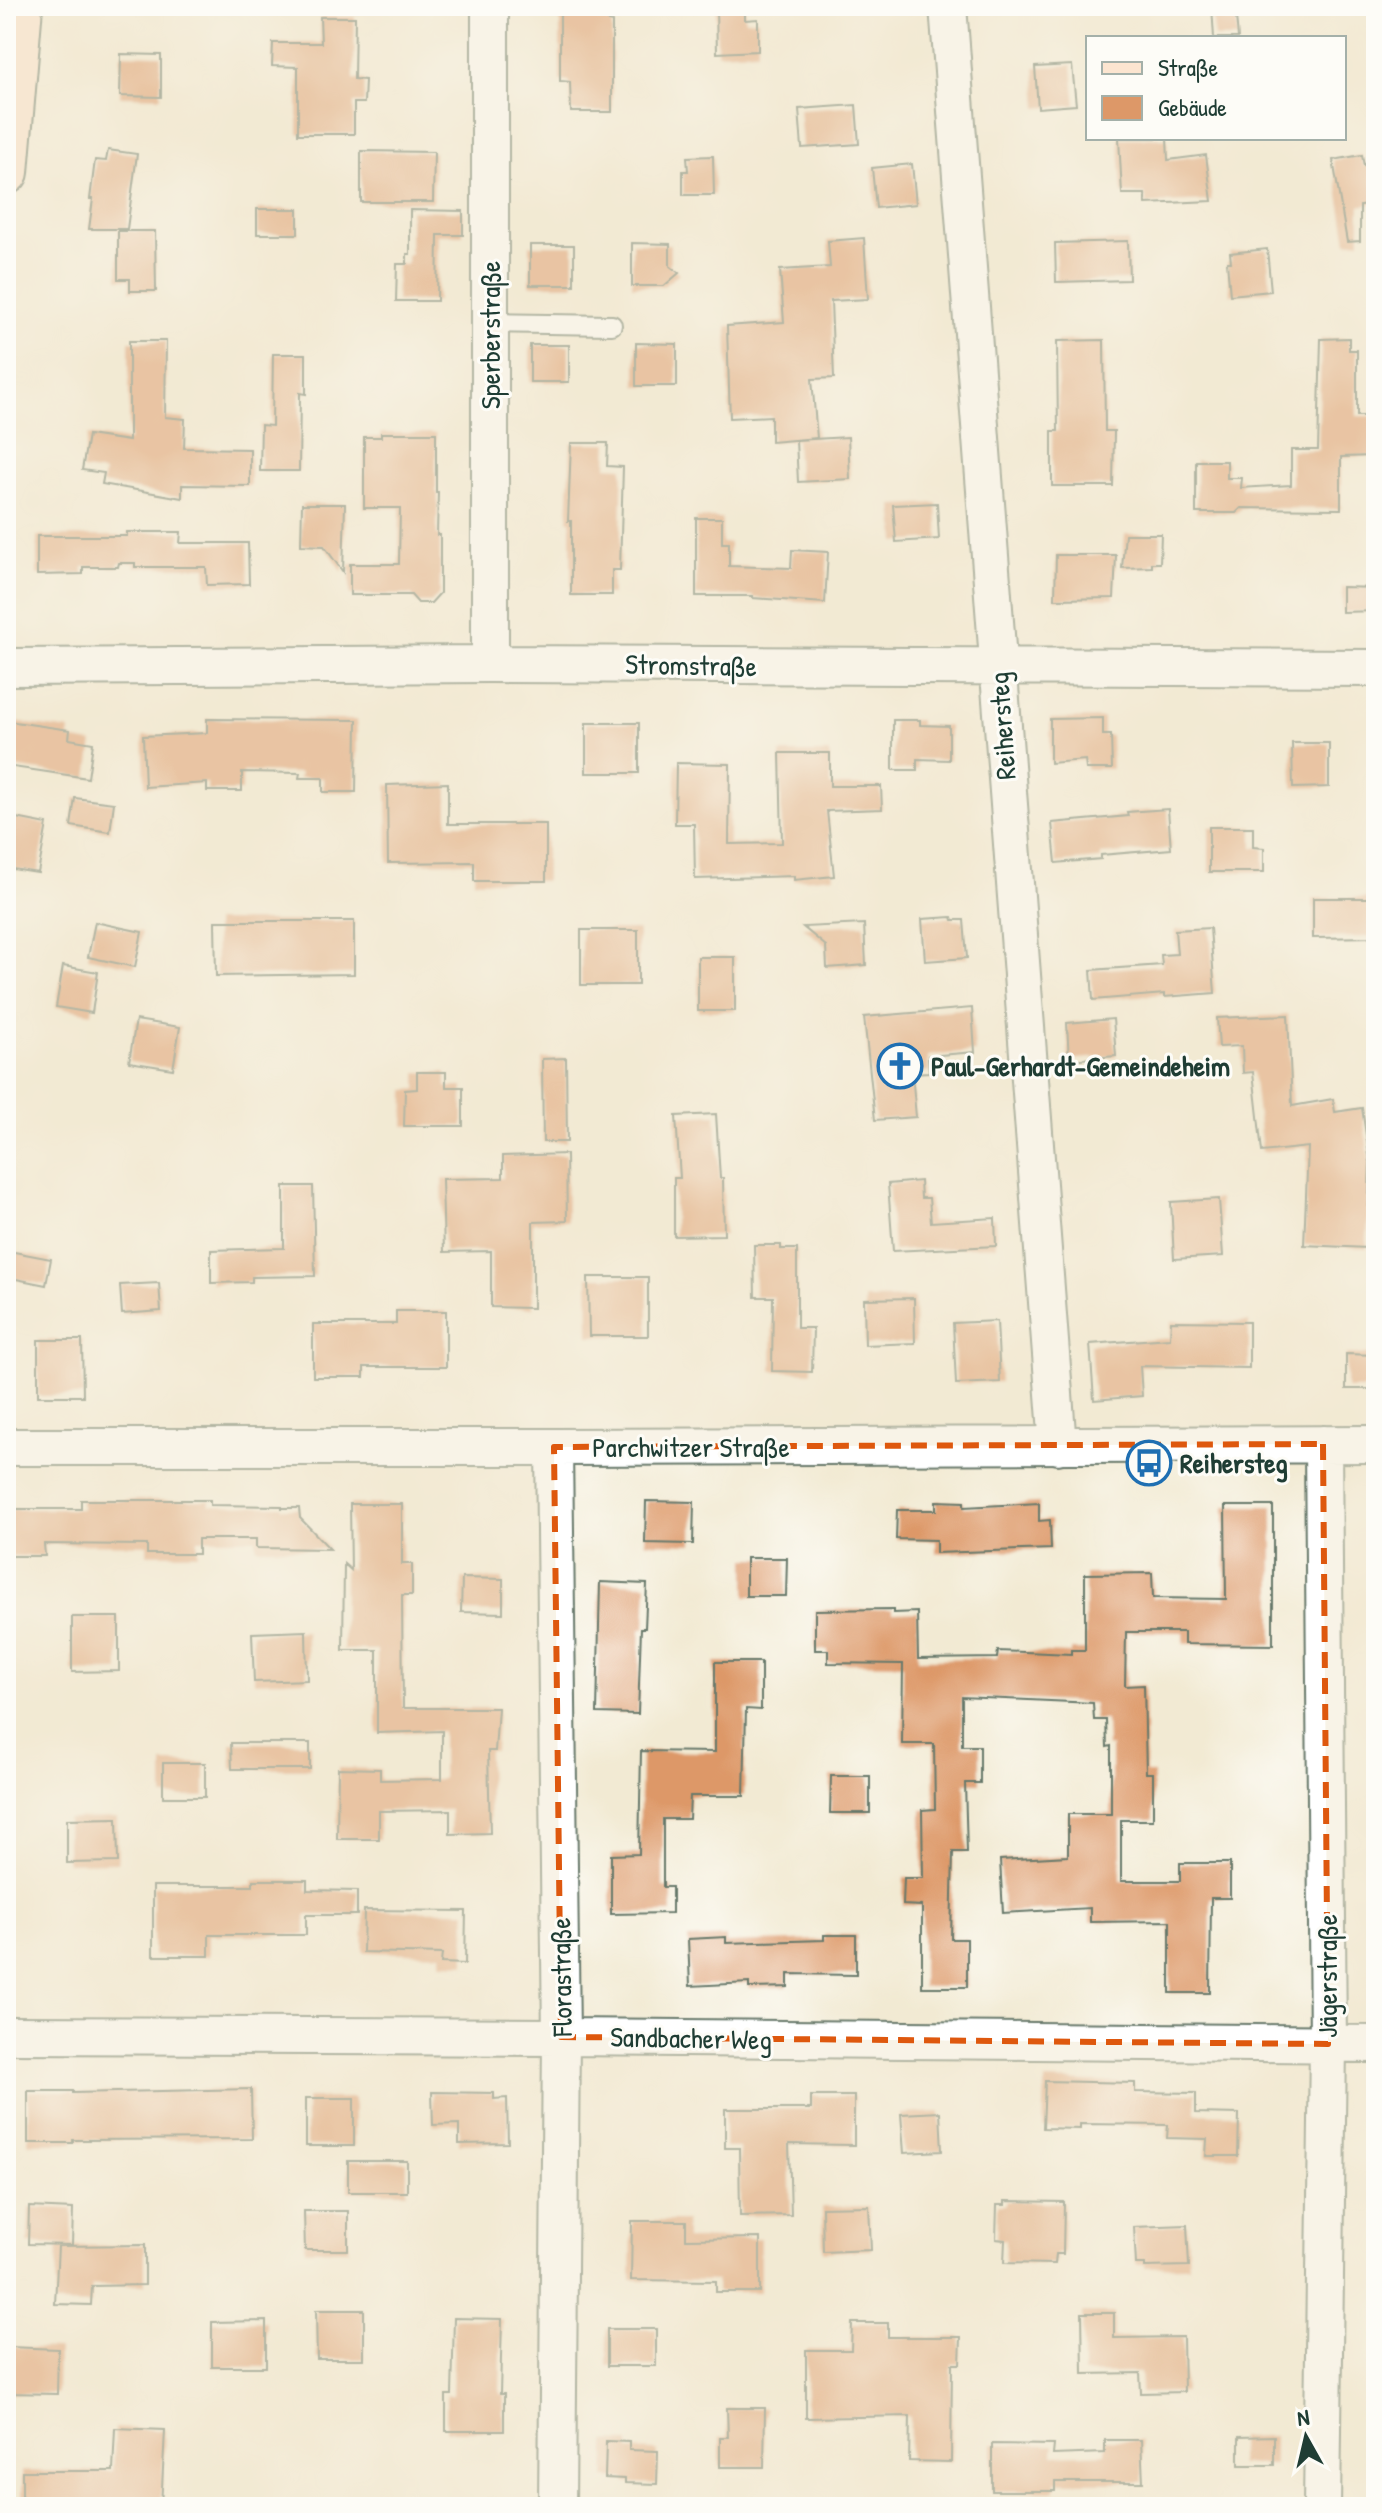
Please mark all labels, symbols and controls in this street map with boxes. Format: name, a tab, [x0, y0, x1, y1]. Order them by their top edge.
legend	[1086, 36, 1346, 140]
text: Straße	[1158, 51, 1219, 83]
text: Gebäude	[1158, 91, 1227, 123]
street label: Sperberstraße	[471, 261, 509, 409]
street label: Stromstraße	[625, 645, 757, 685]
street label: Reihersteg	[979, 671, 1025, 781]
church icon: Paul-Gerhardt-Gemeindeheim	[876, 1042, 924, 1090]
place label: Paul-Gerhardt-Gemeindeheim	[931, 1047, 1230, 1085]
street label: Parchwitzer Straße	[592, 1428, 790, 1466]
bus stop icon: Reihersteg	[1125, 1439, 1173, 1487]
place label: Reihersteg	[1180, 1444, 1288, 1483]
street label: Jägerstraße	[1308, 1914, 1346, 2038]
street label: Florastraße	[541, 1917, 581, 2038]
street label: Sandbacher Weg	[610, 2018, 772, 2058]
north arrow	[1266, 2397, 1346, 2477]
text: N	[1295, 2401, 1311, 2433]

